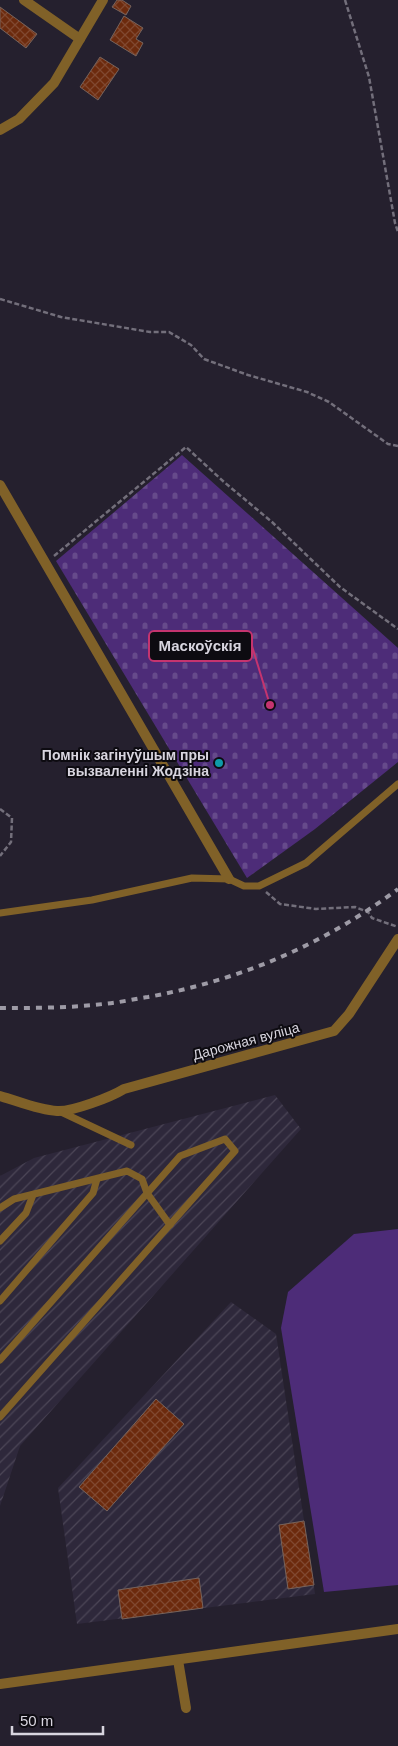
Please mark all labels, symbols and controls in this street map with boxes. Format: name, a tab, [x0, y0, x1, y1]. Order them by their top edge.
callout: Маскоўскія	[149, 631, 252, 661]
text: Маскоўскія	[159, 637, 241, 654]
place label: Помнік загінуўшым пры вызваленні Жодзіна	[42, 747, 209, 779]
marker: Помнік загінуўшым пры вызваленні Жодзіна	[213, 757, 225, 769]
street label: Дарожная вуліца	[191, 1019, 301, 1063]
scale bar	[12, 1704, 104, 1736]
text: 50 m	[20, 1712, 53, 1729]

